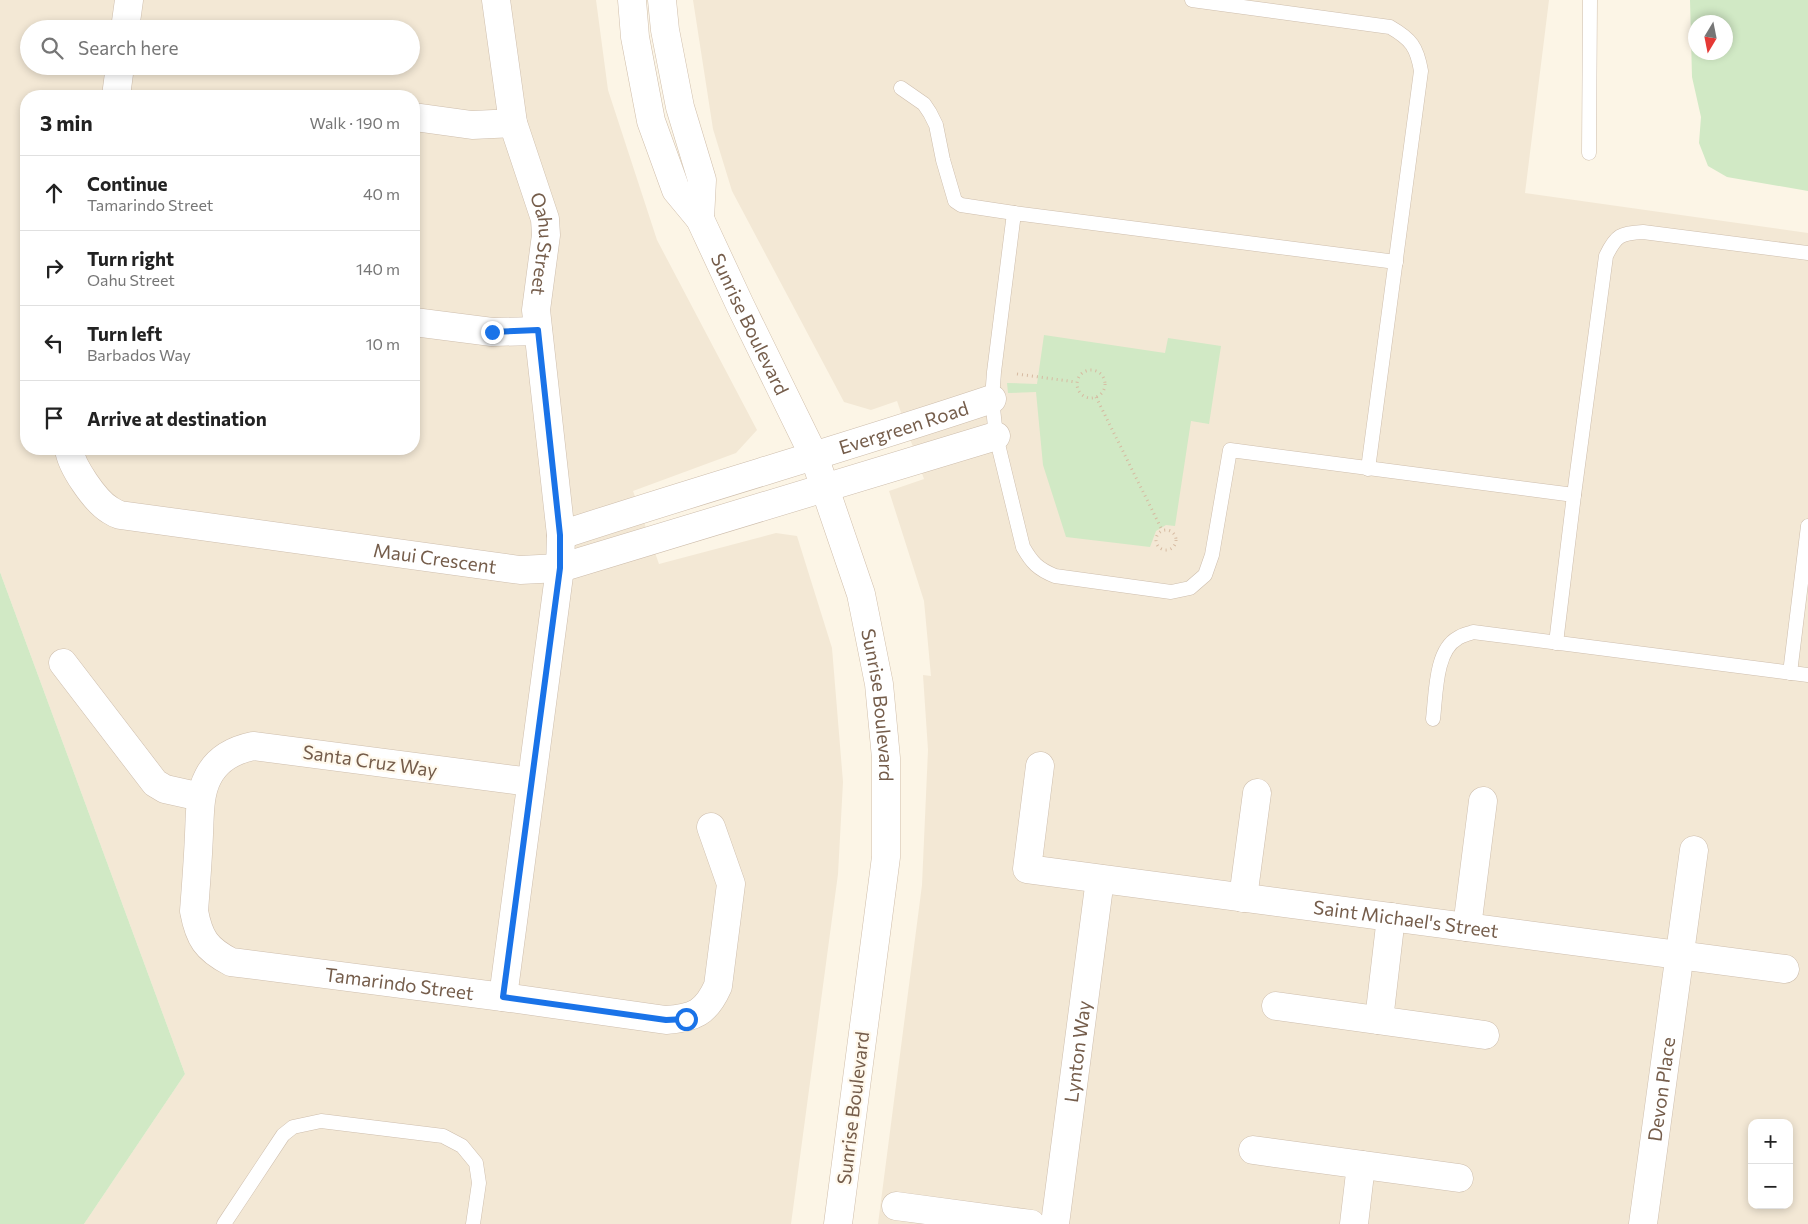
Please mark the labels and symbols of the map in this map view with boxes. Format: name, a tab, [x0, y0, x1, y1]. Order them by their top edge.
north arrow	[1688, 15, 1733, 60]
street label: Oahu Street	[526, 189, 558, 297]
street label: Sunrise Boulevard	[707, 250, 794, 398]
route end	[481, 321, 504, 344]
street label: Evergreen Road	[836, 396, 971, 458]
street label: Maui Crescent	[372, 538, 498, 578]
street label: Sunrise Boulevard	[857, 626, 898, 781]
street label: Santa Cruz Way	[301, 740, 439, 781]
street label: Saint Michael's Street	[1312, 895, 1500, 942]
street label: Tamarindo Street	[323, 962, 475, 1004]
street label: Lynton Way	[1059, 999, 1095, 1104]
route start	[675, 1008, 698, 1031]
street label: Sunrise Boulevard	[832, 1030, 873, 1186]
street label: Devon Place	[1642, 1035, 1679, 1143]

